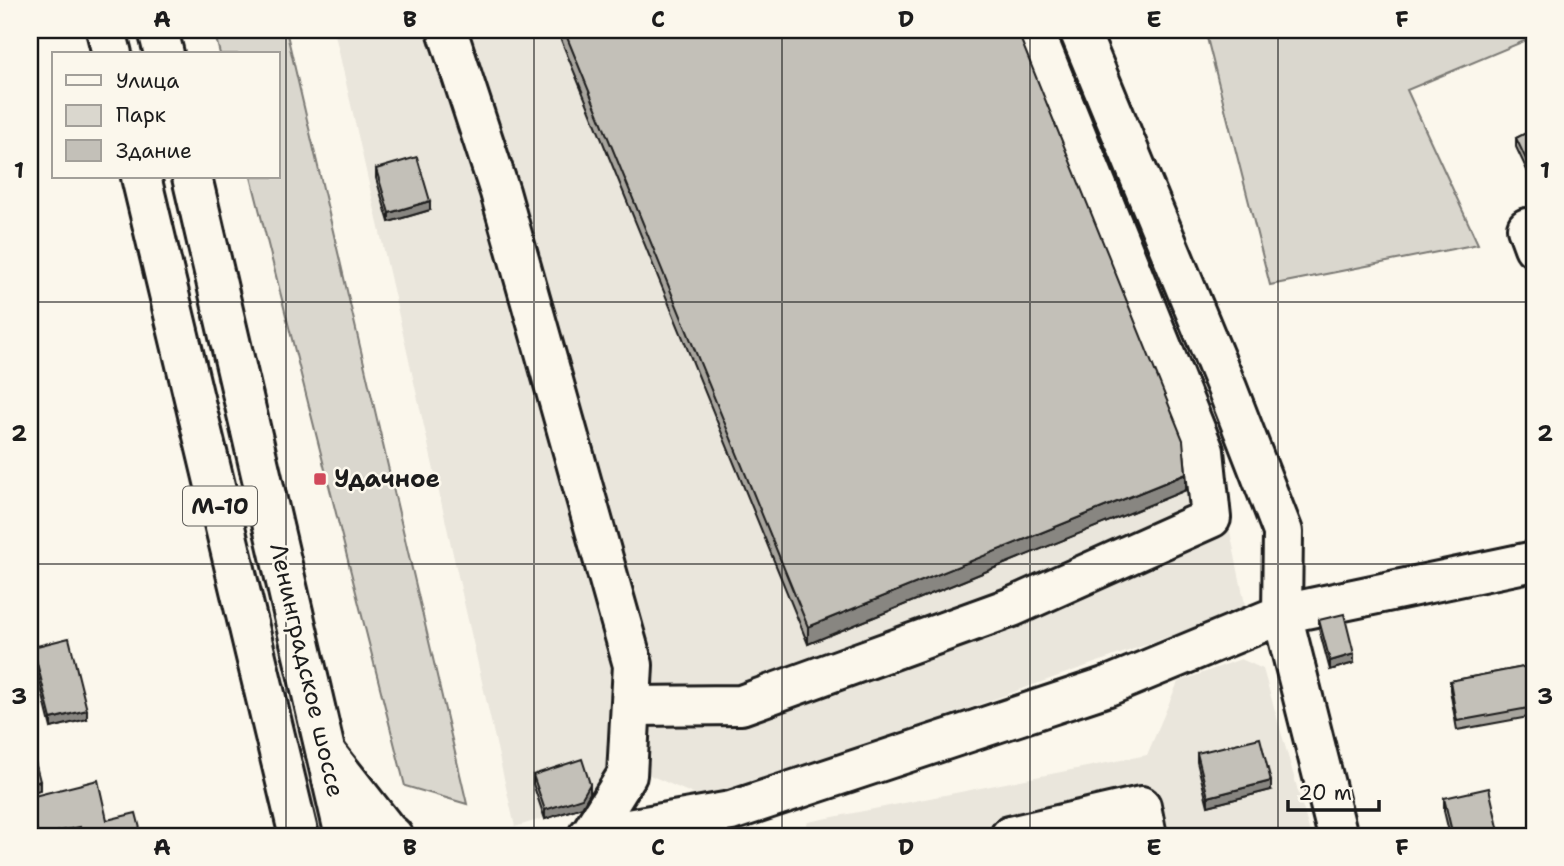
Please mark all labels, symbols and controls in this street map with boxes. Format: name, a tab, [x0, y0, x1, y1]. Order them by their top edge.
text: A	[153, 4, 171, 34]
text: B	[403, 4, 417, 34]
text: C	[651, 4, 665, 34]
text: D	[898, 4, 914, 34]
text: E	[1146, 4, 1162, 34]
text: F	[1395, 4, 1409, 34]
legend	[52, 52, 280, 178]
text: Улица	[116, 67, 179, 95]
text: Парк	[116, 101, 166, 129]
text: Здание	[116, 137, 192, 165]
text: 1	[14, 155, 24, 185]
text: 1	[1540, 155, 1550, 185]
text: 2	[11, 418, 27, 448]
text: 2	[1537, 418, 1553, 448]
place label: Удачное	[334, 463, 440, 495]
marker: Удачное	[312, 471, 328, 487]
road number: М-10	[183, 486, 257, 526]
street label: Ленинградское шоссе	[262, 540, 352, 800]
text: 3	[11, 681, 27, 711]
text: 3	[1537, 681, 1553, 711]
scale bar	[1288, 768, 1378, 812]
text: 20 m	[1298, 779, 1352, 807]
text: A	[153, 832, 171, 862]
text: B	[403, 832, 417, 862]
text: C	[651, 832, 665, 862]
text: D	[898, 832, 914, 862]
text: E	[1146, 832, 1162, 862]
text: F	[1395, 832, 1409, 862]

